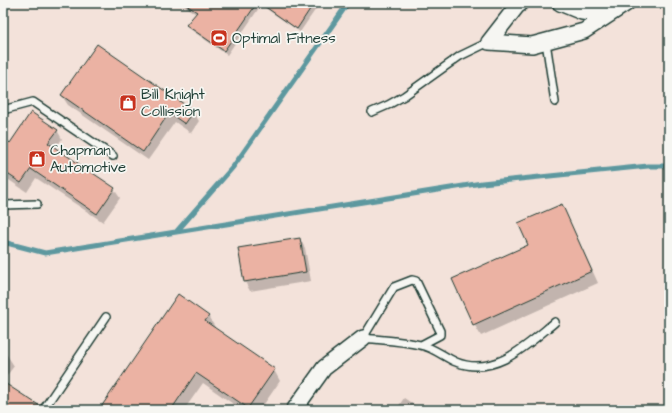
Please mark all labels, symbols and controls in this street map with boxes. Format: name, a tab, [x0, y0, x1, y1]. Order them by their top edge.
sports icon: Optimal Fitness	[209, 28, 229, 48]
place label: Optimal Fitness	[232, 28, 336, 49]
place label: Bill Knight Collission	[141, 84, 205, 122]
shop icon: Bill Knight Collission	[118, 93, 138, 113]
place label: Chapman Automotive	[50, 140, 126, 178]
shop icon: Chapman Automotive	[27, 149, 47, 169]

